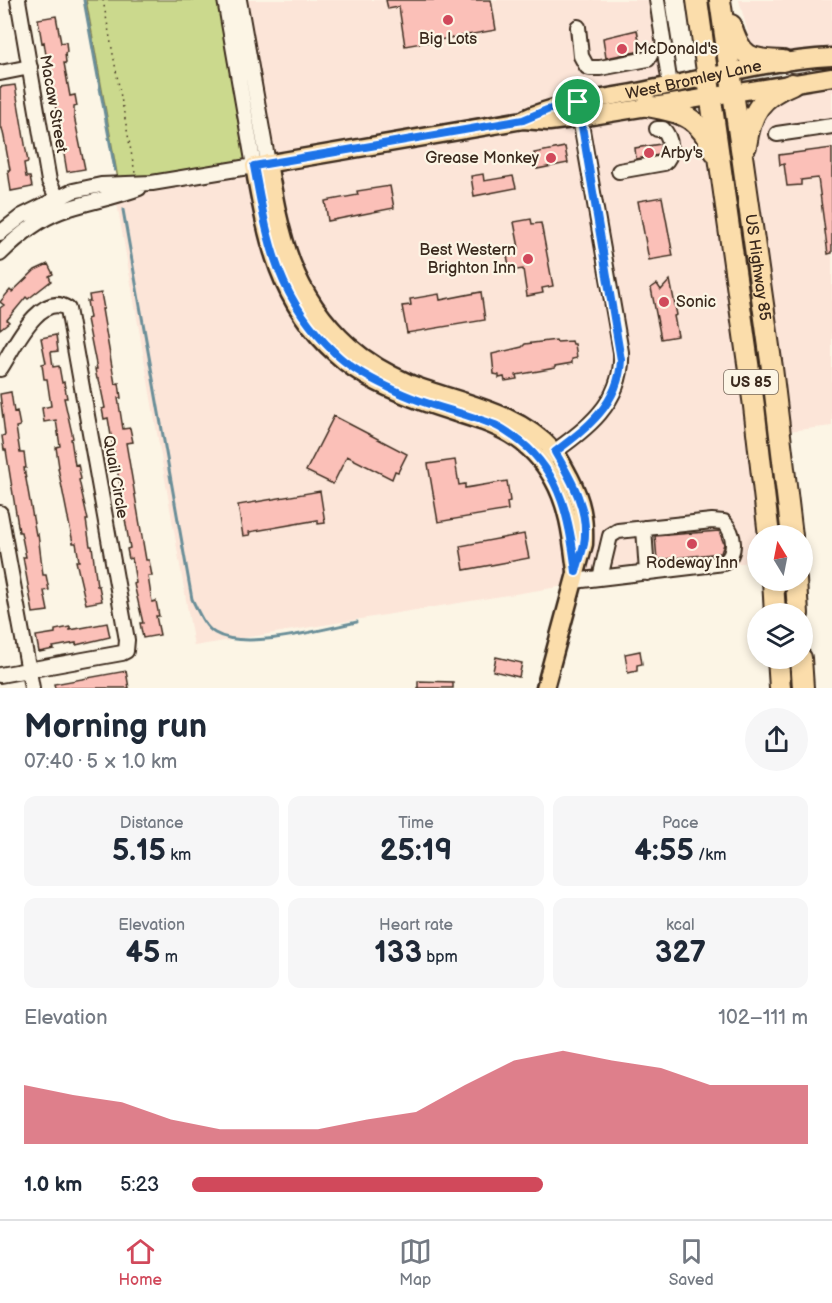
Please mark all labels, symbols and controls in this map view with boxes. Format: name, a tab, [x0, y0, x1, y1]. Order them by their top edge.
marker: Big Lots	[441, 13, 455, 27]
place label: Big Lots	[419, 30, 477, 49]
place label: McDonald's	[634, 40, 718, 59]
marker: McDonald's	[615, 42, 629, 56]
street label: Macaw Street	[35, 54, 71, 155]
street label: West Bromley Lane	[624, 56, 764, 104]
pin	[552, 76, 603, 127]
icon: arrive	[561, 85, 594, 118]
place label: Arby's	[661, 144, 703, 163]
marker: Arby's	[642, 146, 656, 160]
place label: Grease Monkey	[425, 149, 540, 168]
marker: Grease Monkey	[544, 151, 558, 165]
street label: US Highway 85	[741, 213, 775, 322]
place label: Best Western Brighton Inn	[419, 241, 516, 278]
marker: Best Western Brighton Inn	[521, 252, 535, 266]
place label: Sonic	[676, 293, 716, 312]
marker: Sonic	[657, 295, 671, 309]
road number: US 85	[724, 370, 778, 394]
street label: Quail Circle	[98, 434, 132, 521]
north arrow	[747, 525, 813, 591]
map controls	[747, 525, 813, 669]
marker: Rodeway Inn	[685, 537, 699, 551]
place label: Rodeway Inn	[646, 554, 738, 573]
button: layers	[747, 603, 813, 669]
text: Morning run	[24, 707, 207, 747]
button: share	[745, 708, 808, 771]
text: 07:40 · 5 × 1.0 km	[24, 750, 177, 774]
text: Distance	[120, 814, 184, 833]
text: Time	[398, 814, 434, 833]
text: Pace	[662, 814, 699, 833]
text: 5.15	[112, 833, 166, 869]
text: 25:19	[380, 833, 452, 869]
text: 4:55	[634, 833, 694, 869]
text: km	[166, 846, 191, 865]
text: /km	[694, 846, 726, 865]
text: Elevation	[118, 916, 185, 935]
text: Heart rate	[379, 916, 453, 935]
text: kcal	[666, 916, 695, 935]
text: 45	[125, 935, 160, 971]
text: 133	[374, 935, 422, 971]
text: 327	[655, 935, 706, 971]
text: m	[160, 948, 178, 967]
text: bpm	[422, 948, 458, 967]
text: Elevation	[24, 1006, 107, 1030]
text: 102–111 m	[718, 1006, 808, 1030]
text: 1.0 km	[24, 1173, 82, 1197]
text: 5:23	[120, 1173, 159, 1197]
tab: Home	[118, 1235, 162, 1290]
tab: Map	[399, 1235, 432, 1290]
tab: Saved	[669, 1235, 714, 1290]

